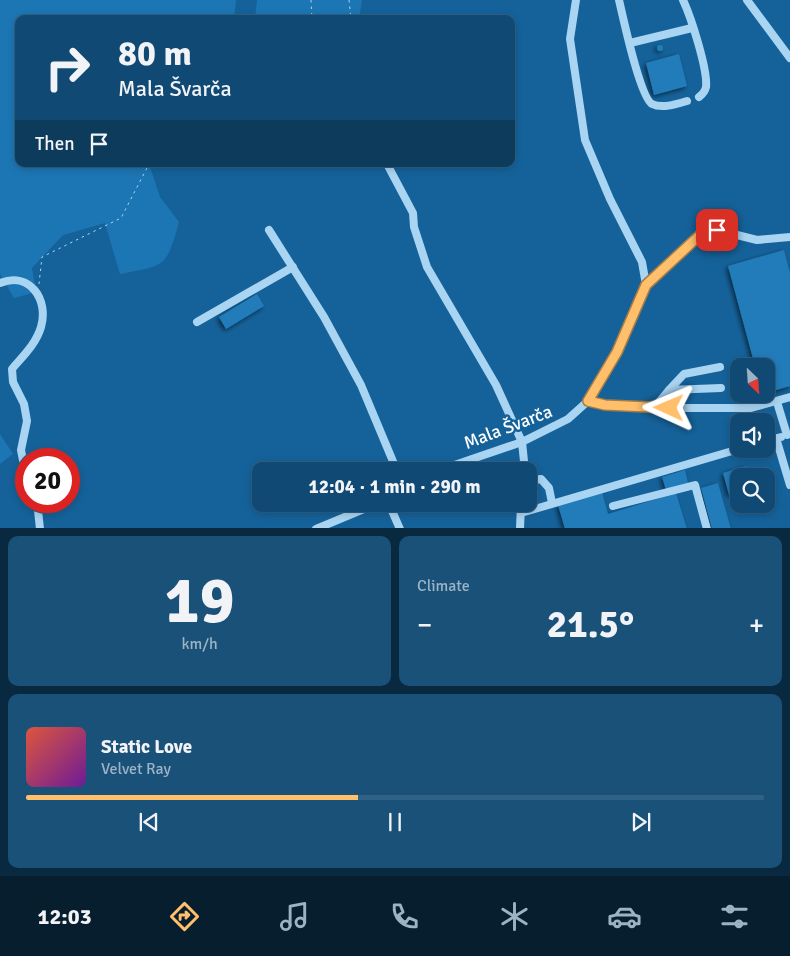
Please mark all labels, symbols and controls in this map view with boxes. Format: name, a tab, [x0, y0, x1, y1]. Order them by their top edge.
text: 80 m	[118, 32, 192, 75]
icon: right	[35, 35, 100, 100]
text: Mala Švarča	[118, 75, 232, 102]
icon: arrive	[85, 130, 113, 158]
text: Then	[35, 132, 75, 156]
pin	[696, 209, 738, 251]
icon: arrive	[703, 216, 731, 244]
north arrow	[730, 358, 775, 402]
map controls	[730, 358, 775, 513]
position arrow	[642, 381, 694, 433]
street label: Mala Švarča	[461, 400, 555, 454]
button: sound	[730, 413, 775, 458]
speed limit sign: 20	[15, 448, 80, 513]
button: search	[730, 468, 775, 513]
text: 12:04 · 1 min · 290 m	[308, 475, 481, 499]
text: 19	[164, 561, 235, 641]
text: Climate	[417, 576, 470, 596]
text: 21.5°	[547, 601, 634, 648]
text: −	[417, 608, 432, 642]
text: +	[749, 608, 764, 642]
text: km/h	[181, 634, 218, 654]
text: Static Love	[101, 735, 192, 759]
text: Velvet Ray	[101, 759, 171, 779]
icon: previous	[135, 808, 163, 836]
icon: pause	[381, 808, 409, 836]
icon: next	[627, 808, 655, 836]
icon: directions	[167, 899, 202, 934]
icon: music	[277, 899, 312, 934]
icon: phone	[387, 899, 422, 934]
icon: climate	[497, 899, 532, 934]
icon: car	[607, 899, 642, 934]
icon: filters	[717, 899, 752, 934]
text: 12:03	[38, 903, 92, 930]

